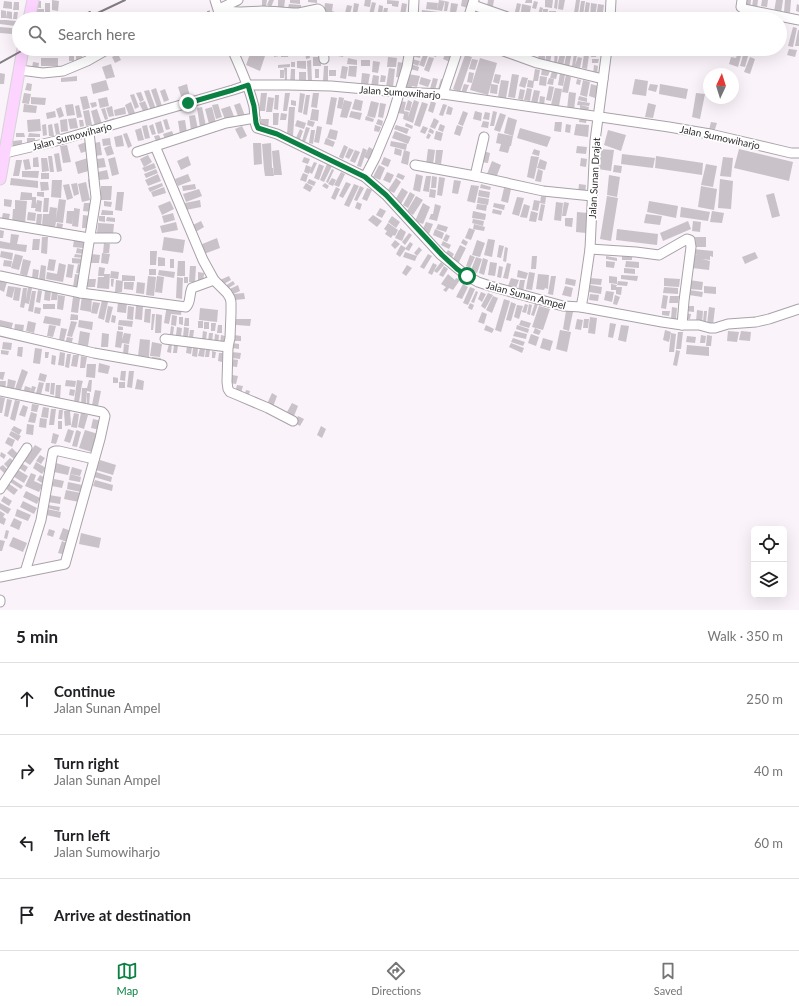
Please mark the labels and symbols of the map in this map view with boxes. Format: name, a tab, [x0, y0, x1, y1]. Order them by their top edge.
north arrow	[703, 68, 739, 104]
street label: Jalan Sumowiharjo	[359, 83, 441, 101]
route end	[179, 94, 197, 112]
street label: Jalan Sumowiharjo	[31, 120, 113, 152]
street label: Jalan Sumowiharjo	[679, 123, 762, 151]
street label: Jalan Sunan Drajat	[586, 137, 602, 219]
route start	[458, 267, 476, 285]
street label: Jalan Sunan Ampel	[485, 279, 567, 311]

